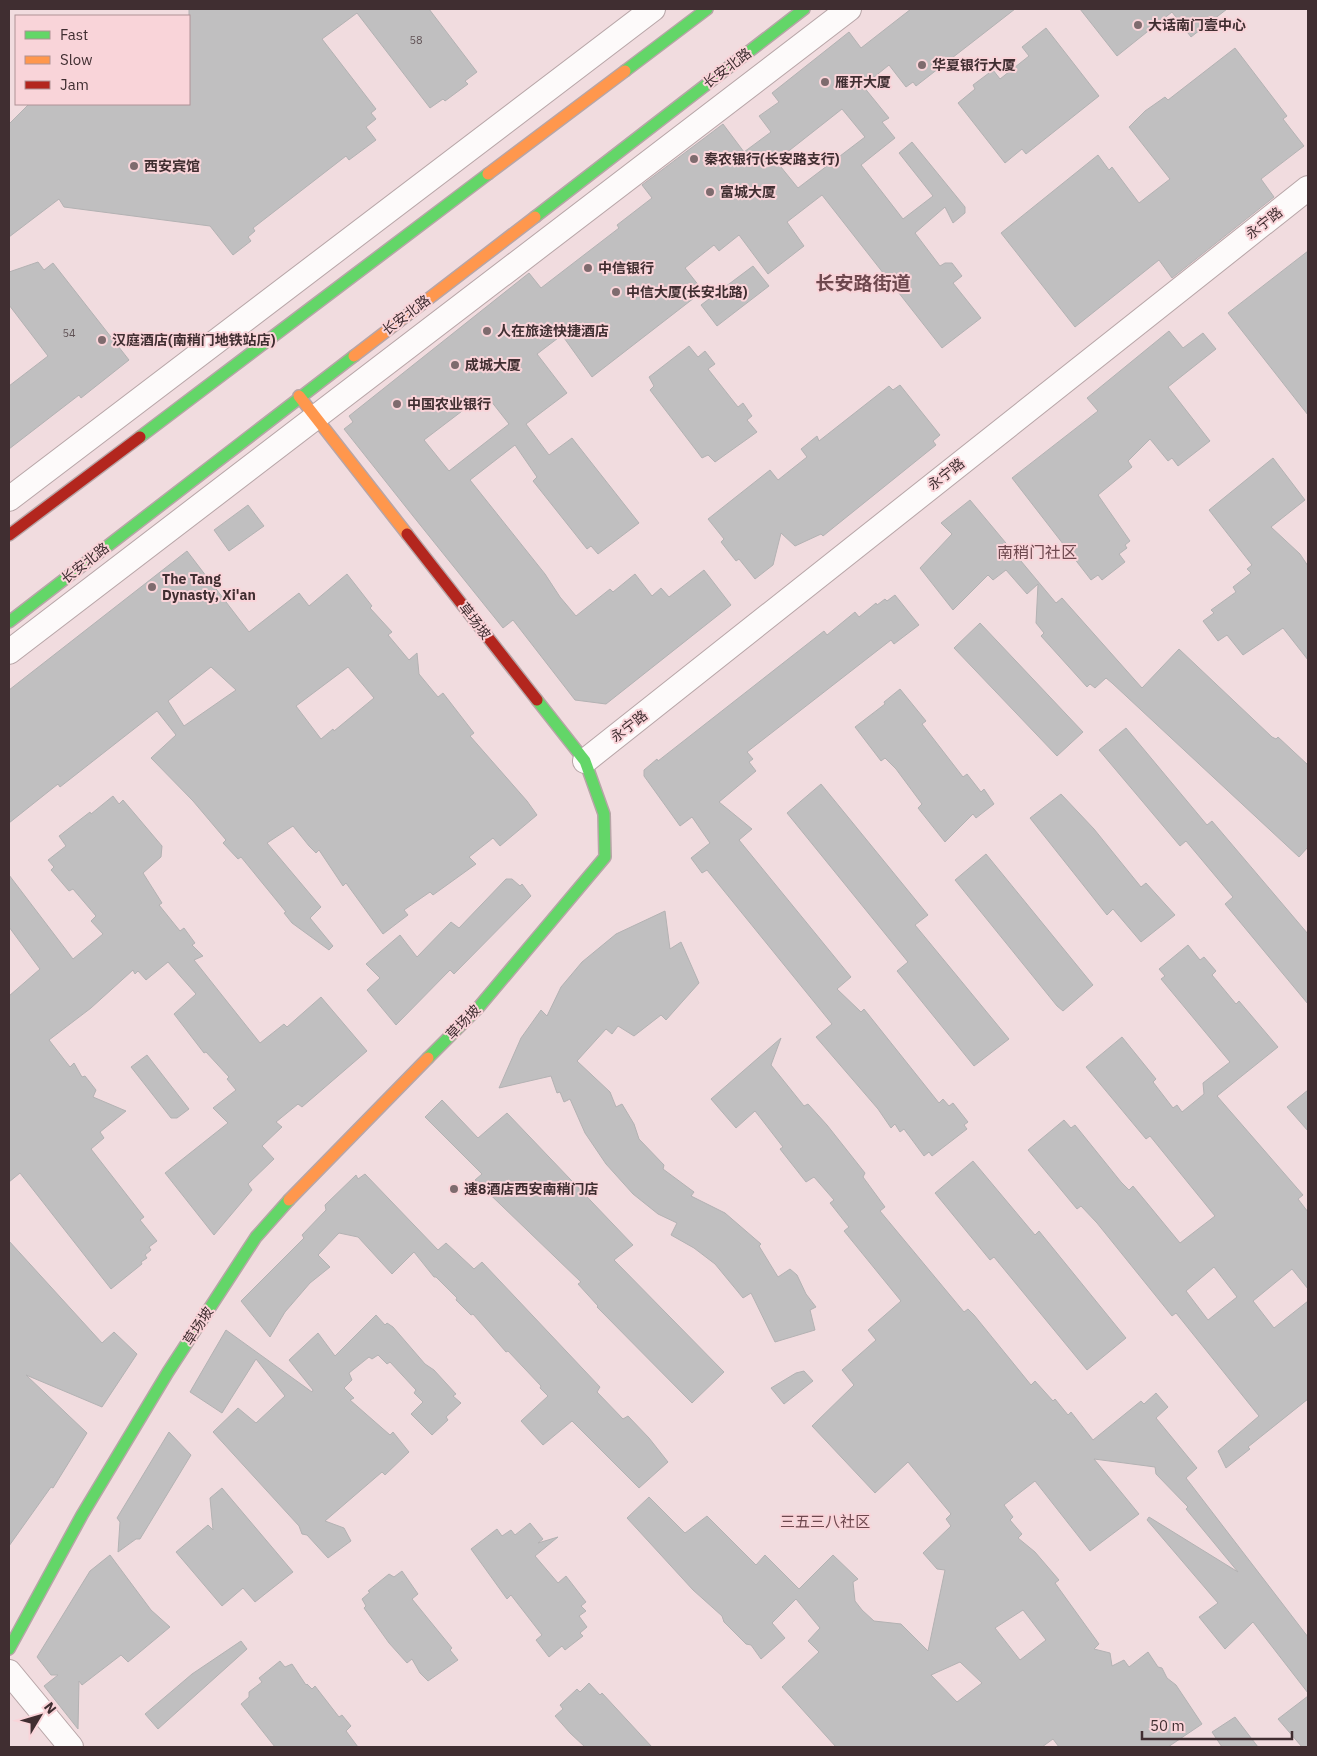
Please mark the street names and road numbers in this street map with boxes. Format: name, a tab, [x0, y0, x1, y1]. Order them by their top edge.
street label: 长安北路	[699, 44, 755, 92]
street label: 永宁路	[1242, 203, 1286, 243]
street label: 长安北路	[378, 291, 434, 339]
street label: 永宁路	[924, 454, 968, 494]
street label: 长安北路	[57, 539, 113, 587]
street label: 草场坡	[455, 599, 495, 643]
street label: 永宁路	[607, 706, 651, 746]
street label: 草场坡	[442, 1001, 484, 1043]
street label: 草场坡	[179, 1303, 217, 1349]

